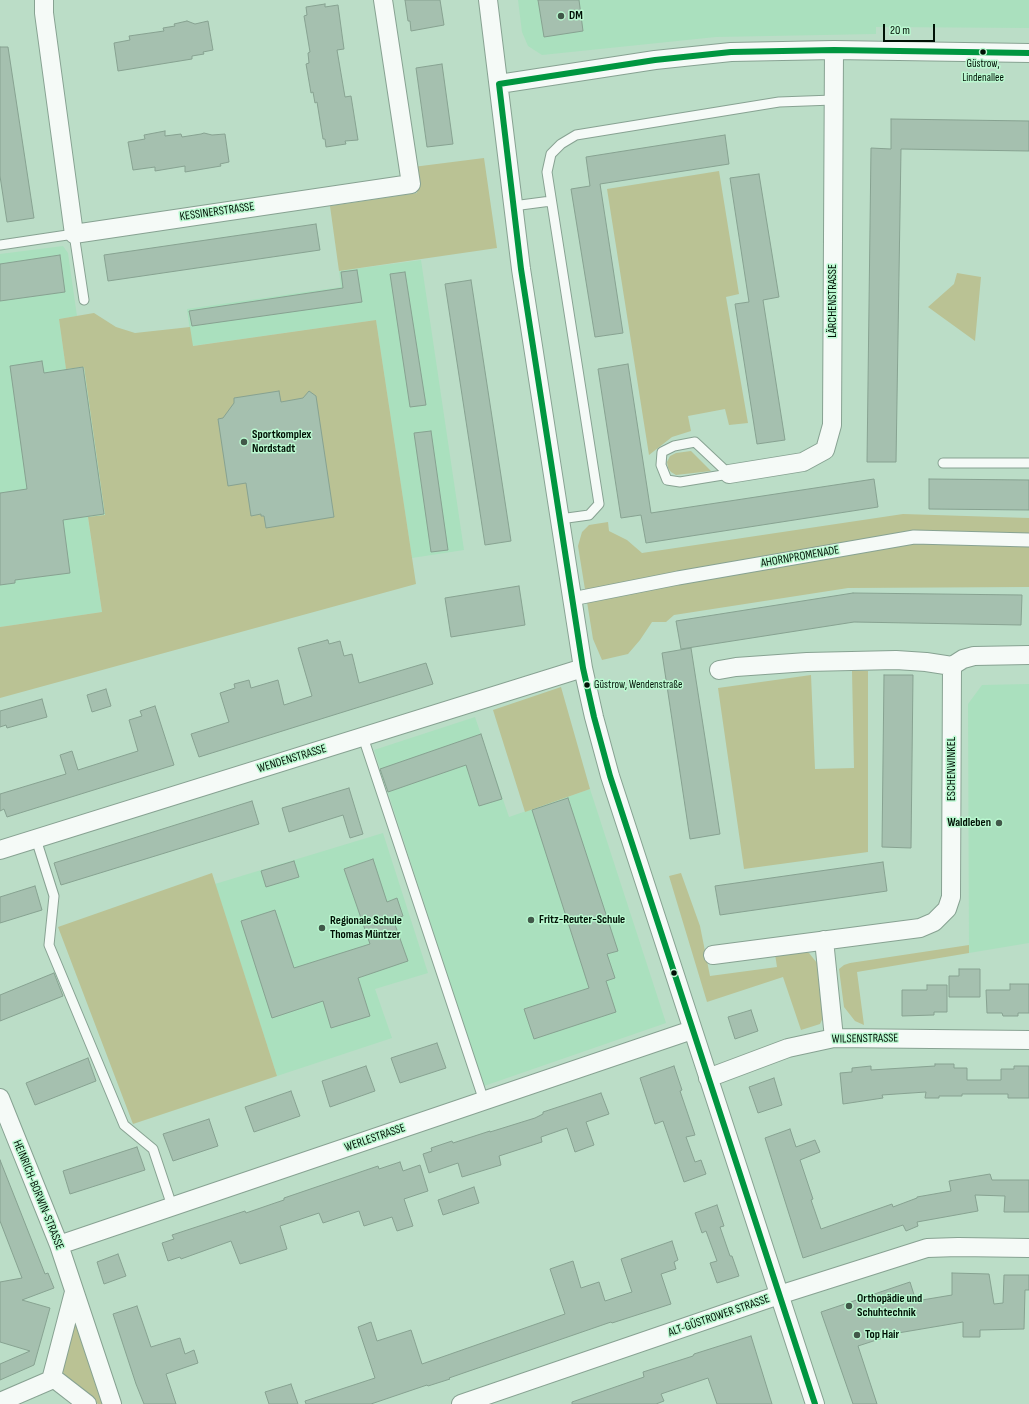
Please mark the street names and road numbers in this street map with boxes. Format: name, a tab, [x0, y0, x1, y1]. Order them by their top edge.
street label: KESSINERSTRASSE	[179, 200, 255, 224]
street label: LÄRCHENSTRASSE	[826, 264, 840, 338]
street label: AHORNPROMENADE	[760, 543, 840, 571]
street label: ESCHENWINKEL	[945, 737, 959, 801]
street label: WENDENSTRASSE	[256, 742, 328, 776]
street label: WILSENSTRASSE	[832, 1031, 898, 1047]
street label: WERLESTRASSE	[343, 1121, 407, 1155]
street label: HEINRICH-BORWIN-STRASSE	[9, 1138, 67, 1252]
street label: ALT-GÜSTROWER STRASSE	[666, 1292, 772, 1340]

